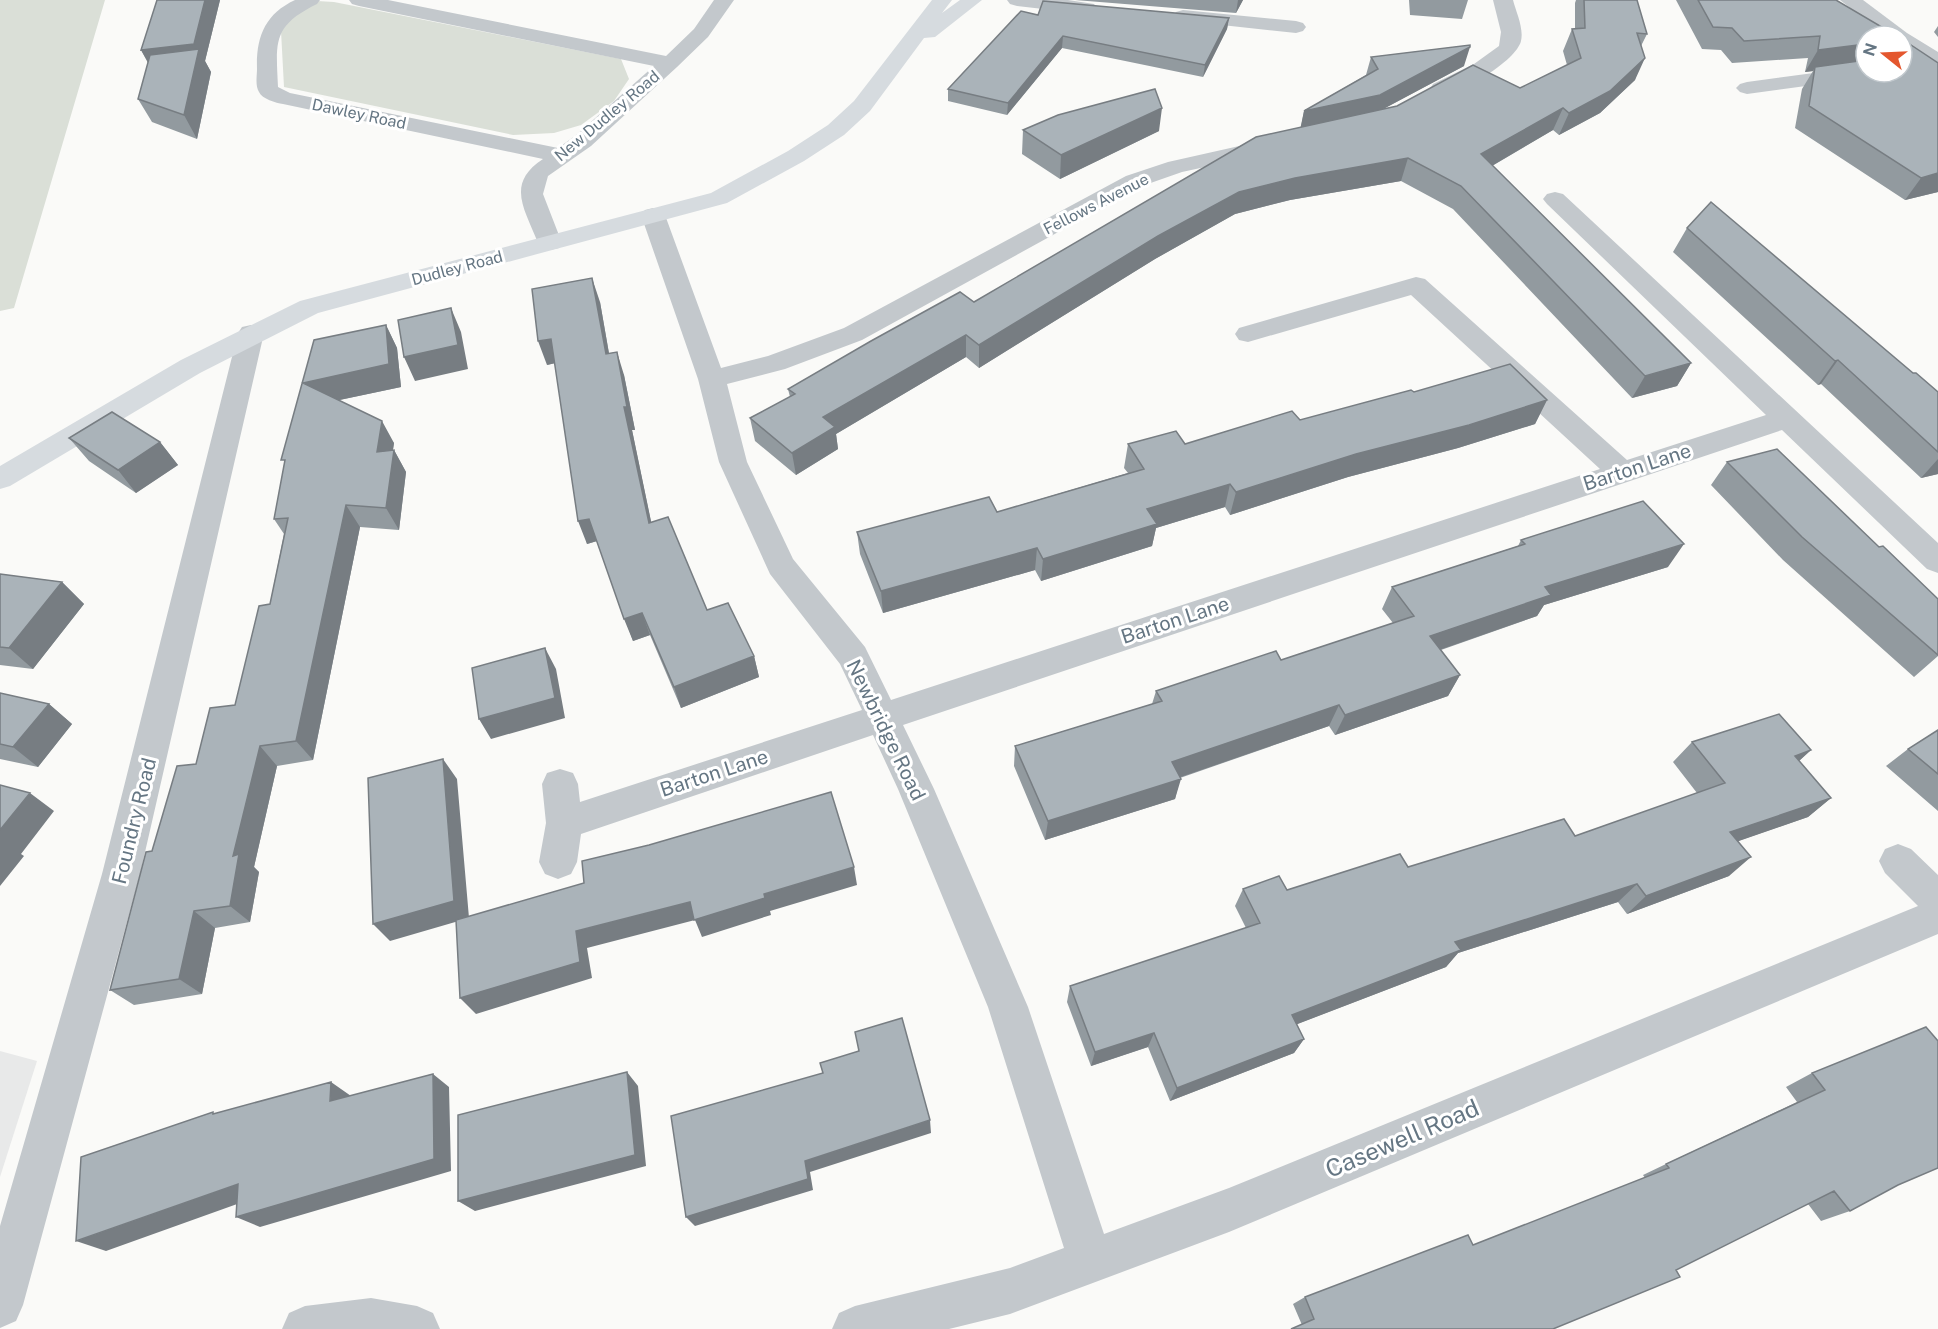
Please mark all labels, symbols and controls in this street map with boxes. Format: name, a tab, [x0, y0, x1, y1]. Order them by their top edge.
north arrow	[1854, 24, 1914, 84]
text: N	[1859, 41, 1881, 58]
street label: New Dudley Road	[551, 67, 663, 165]
street label: Dawley Road	[310, 95, 408, 133]
street label: Fellows Avenue	[1040, 169, 1152, 239]
street label: Dudley Road	[409, 247, 505, 289]
street label: Barton Lane	[1580, 438, 1694, 496]
street label: Barton Lane	[1118, 591, 1232, 649]
street label: Newbridge Road	[841, 656, 931, 804]
street label: Barton Lane	[657, 744, 771, 802]
street label: Foundry Road	[107, 755, 161, 887]
street label: Casewell Road	[1321, 1093, 1483, 1183]

